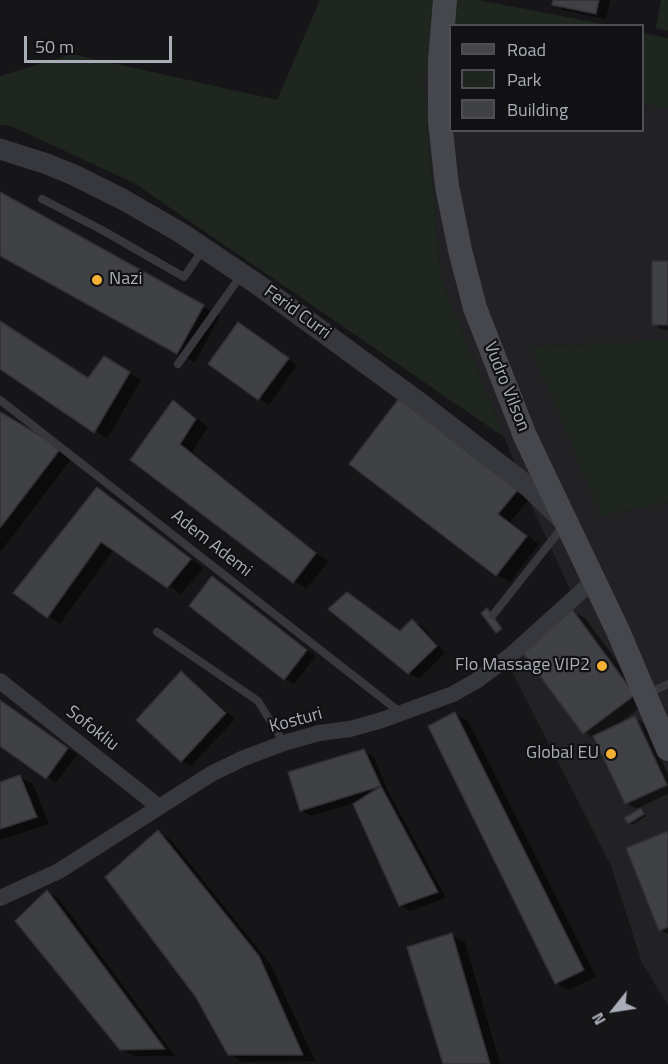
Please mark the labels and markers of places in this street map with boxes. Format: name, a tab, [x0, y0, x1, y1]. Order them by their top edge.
place label: Nazi	[109, 269, 142, 291]
marker: Nazi	[90, 273, 104, 287]
place label: Flo Massage VIP2	[455, 655, 590, 677]
marker: Flo Massage VIP2	[595, 659, 609, 673]
place label: Global EU	[526, 743, 599, 765]
marker: Global EU	[604, 747, 618, 761]

